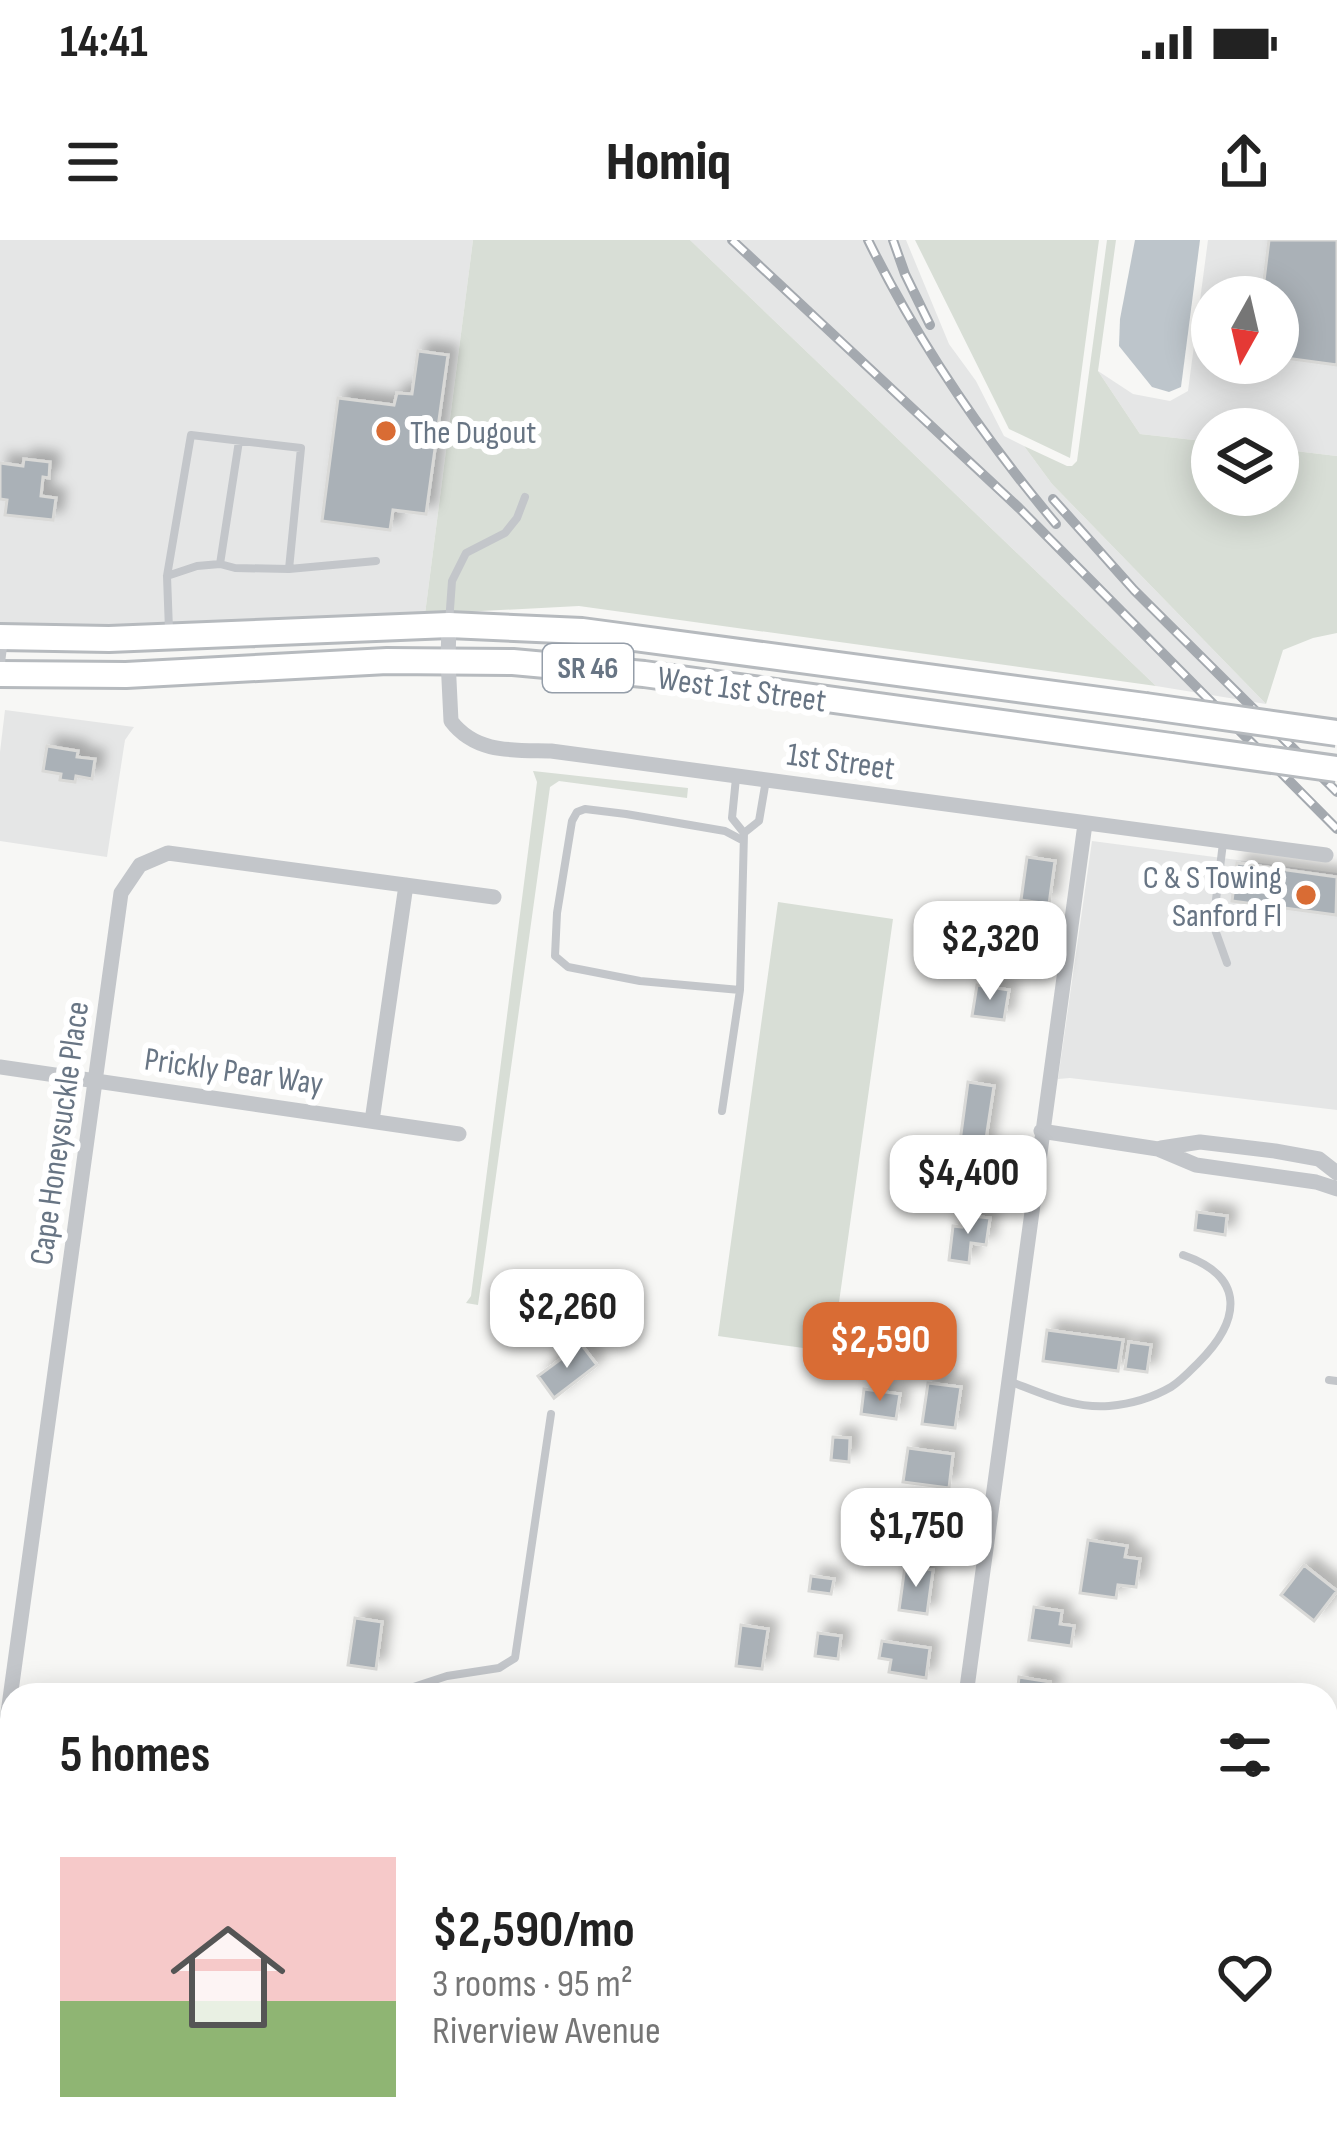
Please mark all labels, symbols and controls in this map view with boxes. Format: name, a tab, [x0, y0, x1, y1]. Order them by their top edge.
text: 14:41	[60, 15, 148, 70]
icon: menu	[60, 129, 126, 195]
icon: share	[1211, 129, 1277, 195]
text: Homiq	[606, 130, 731, 195]
north arrow	[1191, 276, 1299, 384]
map controls	[1191, 276, 1299, 516]
button: layers	[1191, 408, 1299, 516]
place label: The Dugout	[410, 413, 536, 453]
marker: The Dugout	[373, 418, 399, 444]
road number: SR 46	[543, 644, 633, 692]
street label: West 1st Street	[655, 658, 829, 722]
street label: 1st Street	[784, 735, 897, 789]
place label: C & S Towing Sanford Fl	[1143, 858, 1282, 936]
marker: C & S Towing Sanford Fl	[1293, 882, 1319, 908]
pin: $2,320	[892, 901, 1088, 1003]
text: $2,320	[940, 916, 1040, 963]
street label: Cape Honeysuckle Place	[22, 999, 98, 1268]
street label: Prickly Pear Way	[142, 1040, 326, 1104]
pin: $4,400	[870, 1135, 1066, 1237]
text: $4,400	[917, 1150, 1019, 1197]
pin: $2,260	[469, 1269, 665, 1371]
text: $2,260	[517, 1284, 617, 1331]
pin: $2,590	[782, 1302, 978, 1404]
text: $2,590	[830, 1317, 930, 1364]
pin: $1,750	[818, 1488, 1014, 1590]
text: $1,750	[868, 1503, 964, 1550]
icon: filters	[1212, 1722, 1278, 1788]
text: 5 homes	[60, 1725, 210, 1786]
text: $2,590/mo	[432, 1900, 635, 1961]
icon: home	[156, 1905, 300, 2049]
icon: heart	[1212, 1944, 1278, 2010]
text: 3 rooms · 95 m²	[432, 1961, 633, 2008]
text: Riverview Avenue	[432, 2008, 661, 2055]

